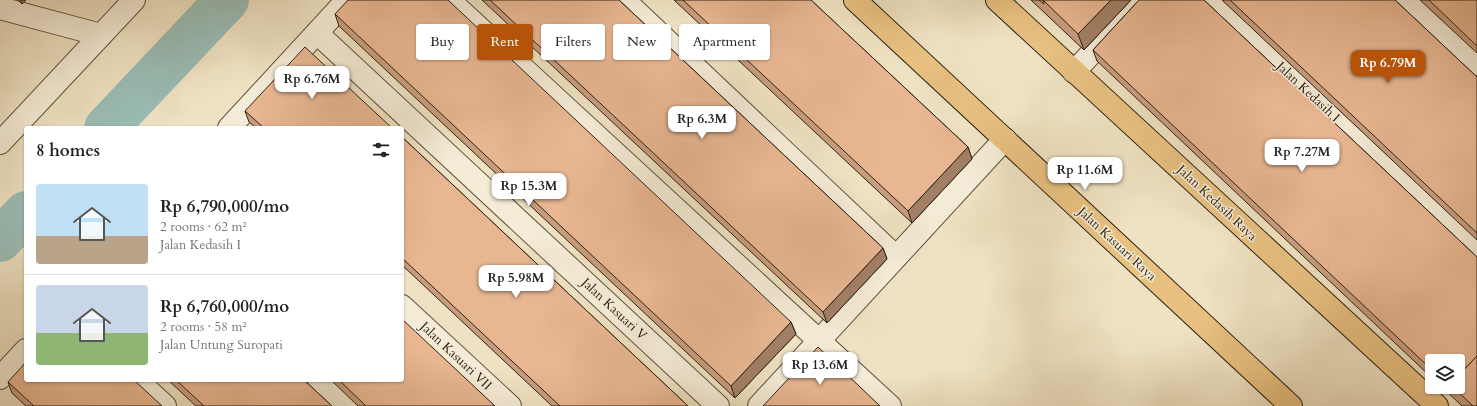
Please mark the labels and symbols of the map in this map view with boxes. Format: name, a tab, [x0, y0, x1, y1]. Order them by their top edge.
pin: Rp 6.79M	[1347, 50, 1429, 84]
street label: Jalan Kedasih I	[1271, 56, 1344, 126]
pin: Rp 6.76M	[271, 66, 353, 100]
pin: Rp 6.3M	[665, 106, 739, 140]
pin: Rp 7.27M	[1261, 139, 1343, 173]
pin: Rp 11.6M	[1044, 157, 1126, 191]
street label: Jalan Kedasih Raya	[1171, 160, 1261, 245]
pin: Rp 15.3M	[488, 173, 570, 207]
street label: Jalan Kasuari Raya	[1072, 202, 1160, 285]
pin: Rp 5.98M	[475, 265, 557, 299]
street label: Jalan Kasuari V	[576, 273, 651, 344]
street label: Jalan Kasuari VII	[415, 317, 496, 394]
pin: Rp 13.6M	[779, 352, 861, 386]

